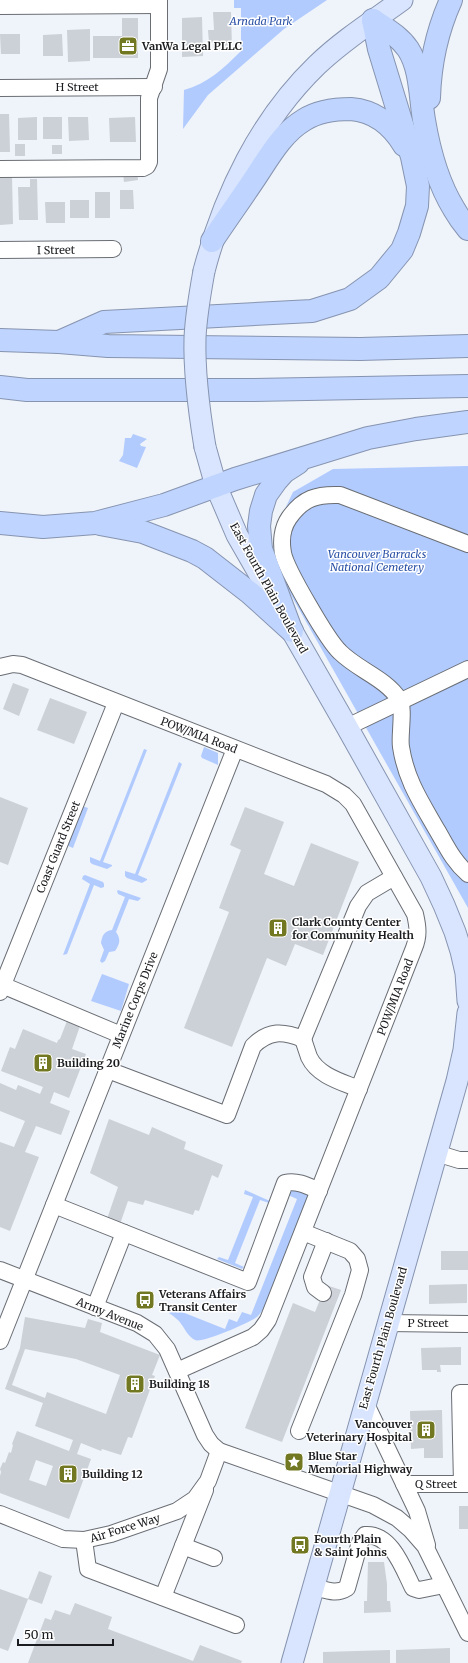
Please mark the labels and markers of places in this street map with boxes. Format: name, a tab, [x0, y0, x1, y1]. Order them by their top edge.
office icon: VanWa Legal PLLC	[117, 35, 139, 57]
place label: VanWa Legal PLLC	[141, 39, 242, 53]
place label: Clark County Center for Community Health	[292, 915, 415, 942]
building icon: Clark County Center for Community Health	[267, 917, 289, 939]
building icon: Building 20	[32, 1052, 54, 1074]
place label: Building 20	[57, 1056, 120, 1070]
place label: Veterans Affairs Transit Center	[158, 1287, 246, 1314]
bus stop icon: Veterans Affairs Transit Center	[134, 1289, 156, 1311]
building icon: Building 18	[124, 1373, 146, 1395]
place label: Building 18	[149, 1377, 210, 1391]
place label: Vancouver Veterinary Hospital	[305, 1417, 412, 1444]
building icon: Vancouver Veterinary Hospital	[415, 1419, 437, 1441]
place label: Blue Star Memorial Highway	[308, 1449, 413, 1476]
place icon: Blue Star Memorial Highway	[283, 1451, 305, 1473]
building icon: Building 12	[57, 1463, 79, 1485]
place label: Building 12	[82, 1467, 143, 1481]
place label: Fourth Plain & Saint Johns	[314, 1532, 387, 1559]
bus stop icon: Fourth Plain & Saint Johns	[289, 1534, 311, 1556]

